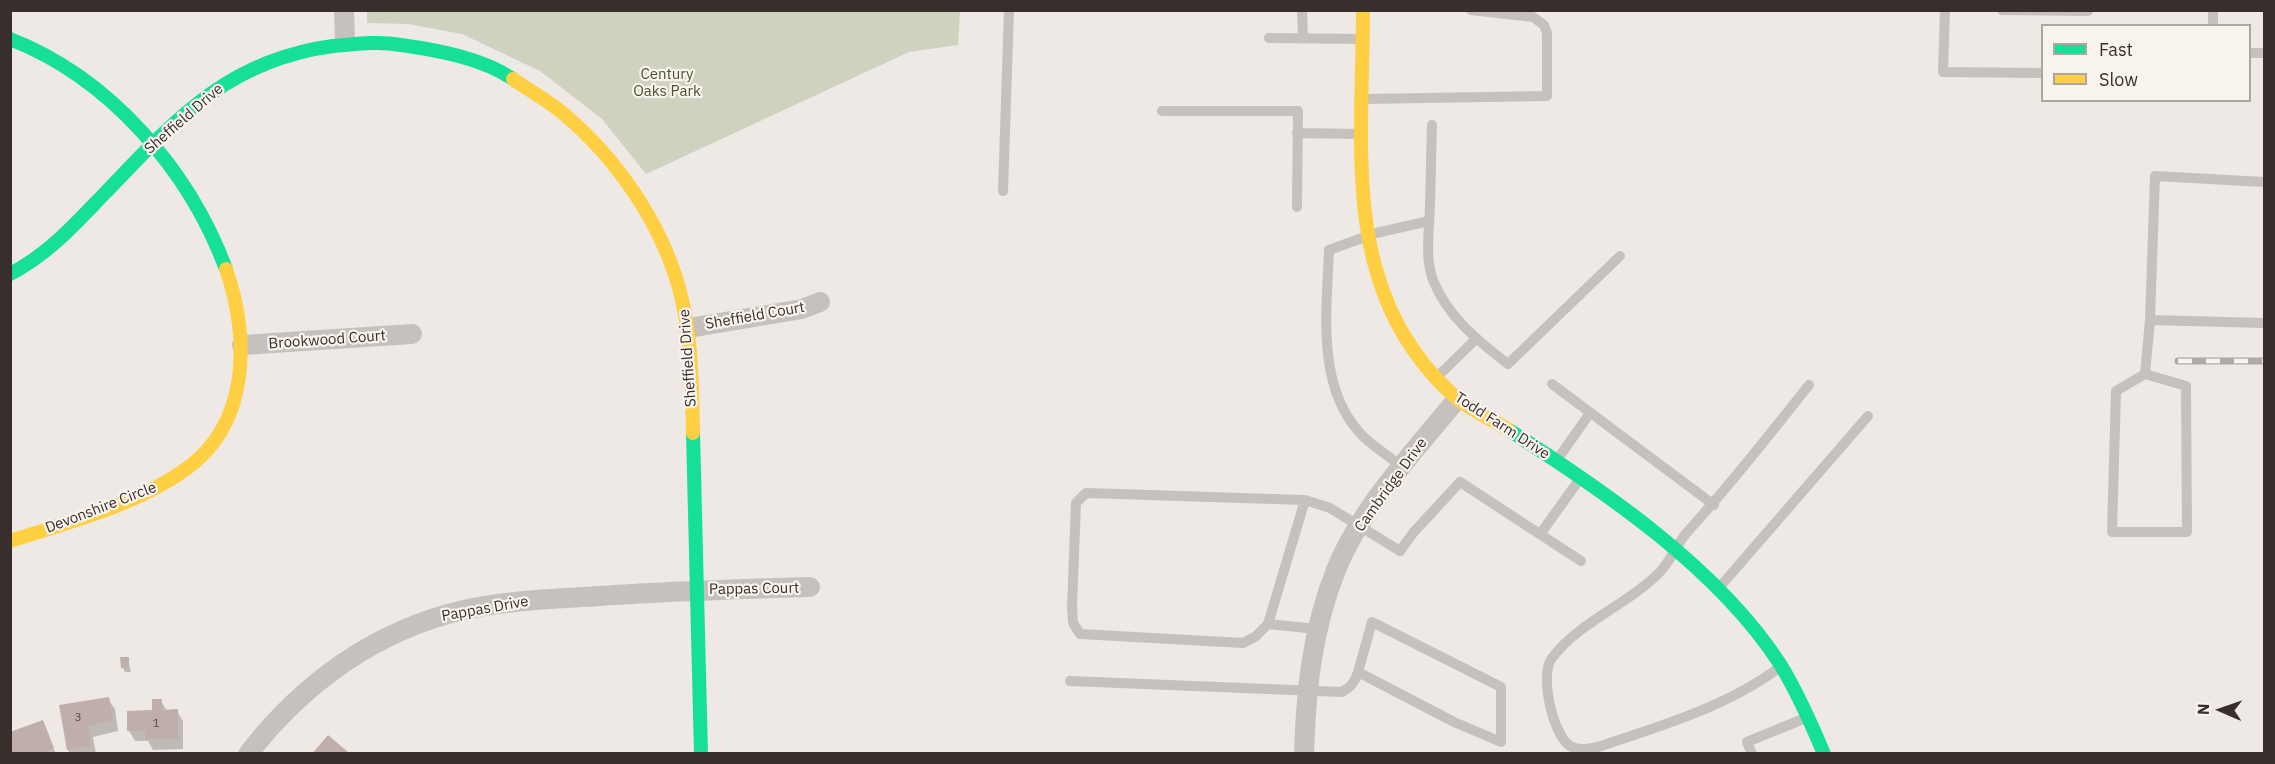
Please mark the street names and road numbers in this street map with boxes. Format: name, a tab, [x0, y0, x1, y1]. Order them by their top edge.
street label: Sheffield Drive	[141, 80, 227, 158]
street label: Sheffield Court	[704, 298, 806, 334]
street label: Sheffield Drive	[676, 308, 700, 408]
street label: Brookwood Court	[268, 327, 386, 353]
street label: Todd Farm Drive	[1451, 389, 1553, 463]
street label: Cambridge Drive	[1351, 435, 1431, 535]
street label: Devonshire Circle	[43, 479, 159, 537]
street label: Pappas Court	[709, 579, 799, 599]
street label: Pappas Drive	[440, 592, 530, 626]

